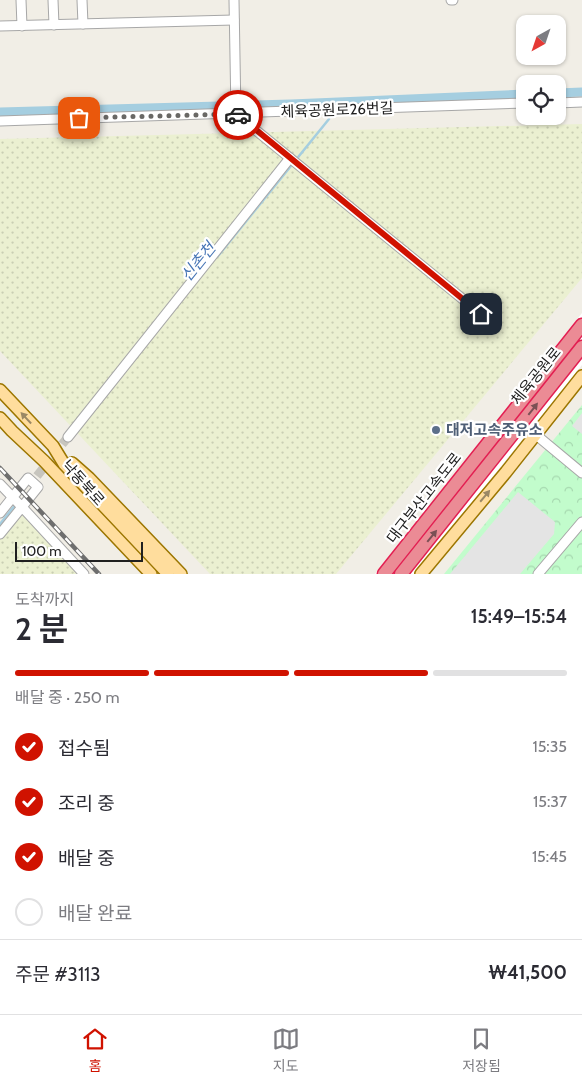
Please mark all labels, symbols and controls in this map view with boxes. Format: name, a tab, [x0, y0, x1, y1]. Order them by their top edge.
north arrow	[516, 15, 566, 65]
map controls	[516, 15, 566, 125]
button: locate	[516, 75, 566, 125]
courier	[213, 90, 263, 140]
pin	[58, 97, 100, 139]
street label: 체육공원로26번길	[280, 99, 394, 121]
icon: car	[224, 101, 252, 129]
icon: bag	[65, 104, 93, 132]
water label: 신촌천	[177, 237, 221, 285]
pin	[460, 293, 502, 335]
icon: home	[467, 300, 495, 328]
street label: 체육공원로	[507, 344, 565, 408]
one-way arrow	[528, 402, 538, 416]
one-way arrow	[20, 412, 32, 424]
place label: 대저고속주유소	[446, 421, 543, 439]
marker: 대저고속주유소	[430, 424, 442, 436]
street label: 대구부산고속도로	[383, 449, 465, 547]
street label: 낙동북로	[58, 456, 108, 510]
one-way arrow	[480, 490, 491, 503]
one-way arrow	[426, 530, 437, 543]
scale bar	[15, 539, 142, 562]
text: 100 m	[22, 542, 62, 560]
text: 도착까지	[15, 590, 74, 609]
text: 15:49–15:54	[471, 605, 567, 628]
text: 2 분	[15, 609, 69, 648]
text: 배달 중 · 250 m	[15, 688, 120, 707]
icon: check	[15, 733, 43, 761]
text: 접수됨	[58, 737, 110, 760]
text: 15:35	[532, 737, 567, 756]
icon: check	[15, 788, 43, 816]
text: 조리 중	[58, 792, 115, 815]
text: 15:37	[533, 792, 567, 811]
icon: check	[15, 843, 43, 871]
text: 배달 중	[58, 847, 115, 870]
text: 15:45	[532, 847, 567, 866]
text: 배달 완료	[58, 902, 132, 925]
text: ₩41,500	[489, 961, 567, 984]
text: 주문 #3113	[15, 963, 101, 986]
tab: 홈	[81, 1025, 109, 1075]
tab: 지도	[272, 1025, 300, 1075]
tab: 저장됨	[462, 1025, 501, 1075]

